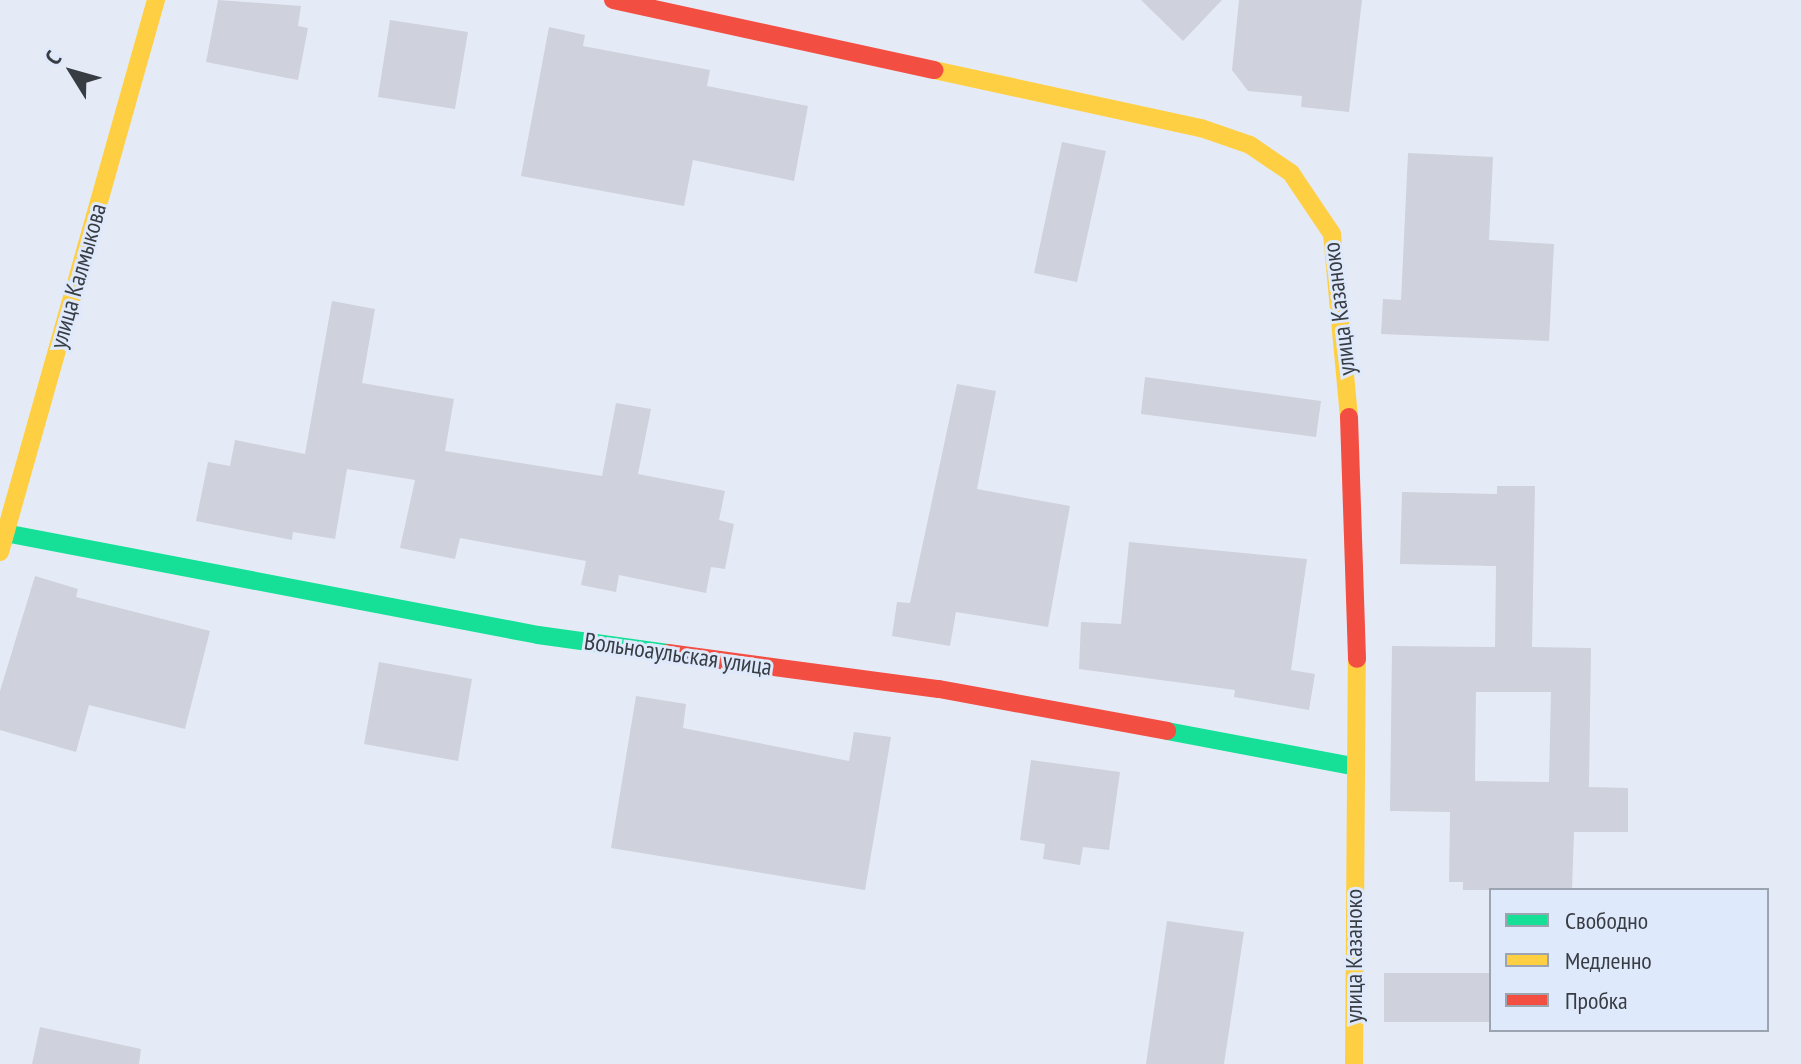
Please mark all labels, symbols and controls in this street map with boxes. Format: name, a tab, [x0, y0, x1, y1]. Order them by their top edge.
north arrow	[32, 32, 112, 112]
text: С	[39, 45, 67, 70]
street label: улица Калмыкова	[44, 200, 112, 352]
street label: улица Казаноко	[1317, 241, 1361, 377]
street label: Вольноаульская улица	[582, 627, 774, 681]
legend	[1489, 888, 1769, 1032]
street label: улица Казаноко	[1340, 889, 1368, 1023]
text: Свободно	[1565, 905, 1648, 936]
text: Медленно	[1565, 945, 1652, 976]
text: Пробка	[1565, 985, 1628, 1016]

